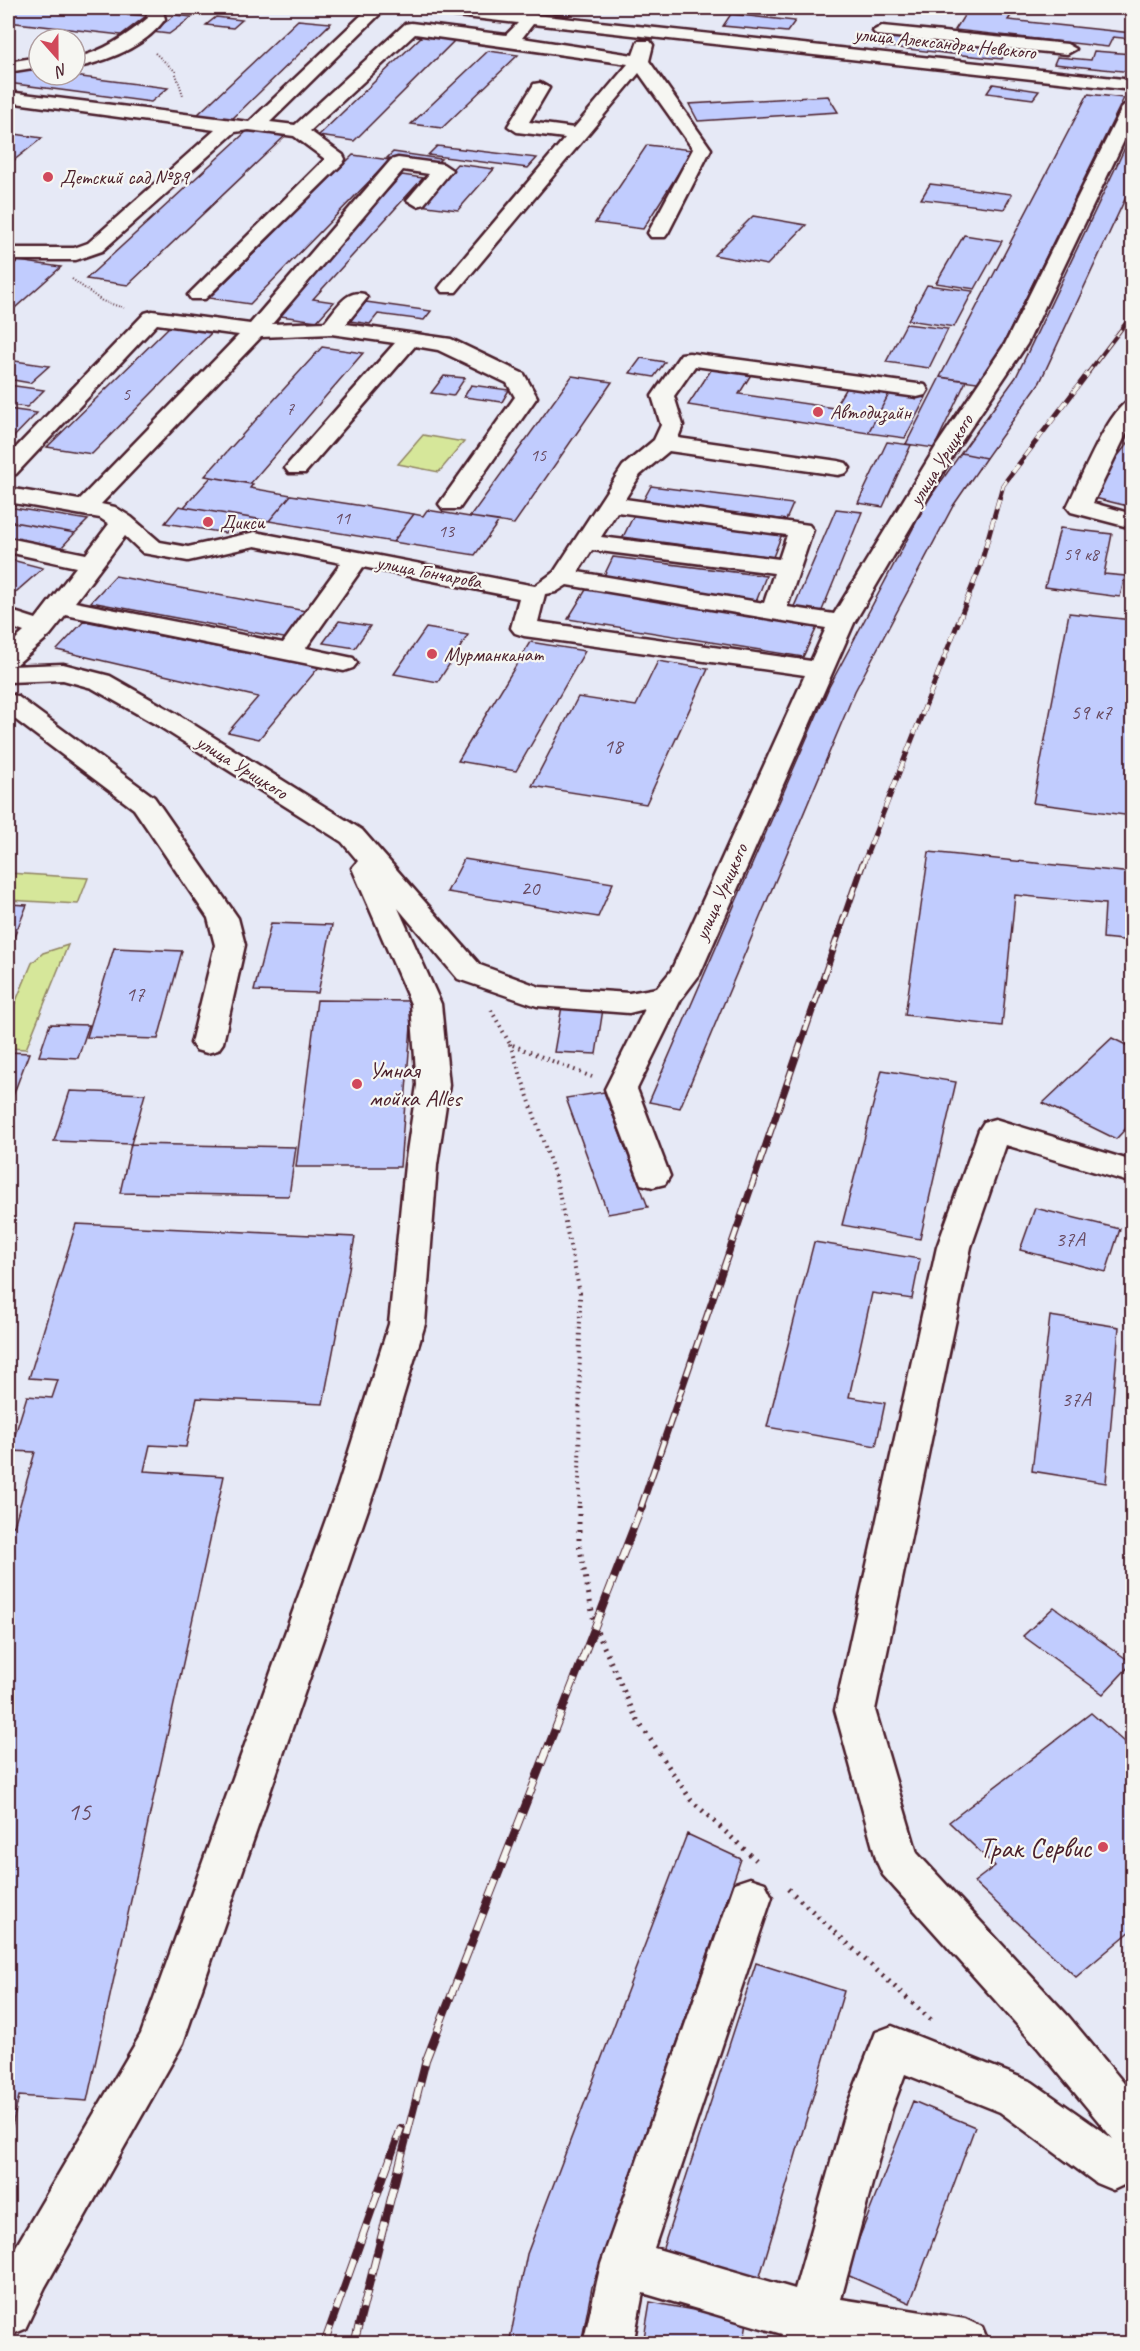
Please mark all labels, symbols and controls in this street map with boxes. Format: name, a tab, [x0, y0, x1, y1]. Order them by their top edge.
street label: улица Александра Невского	[852, 21, 1038, 65]
north arrow	[27, 27, 87, 87]
text: N	[51, 59, 70, 82]
place label: Детский сад №89	[60, 165, 191, 190]
marker: Детский сад №89	[41, 170, 55, 184]
house number: 5	[122, 383, 131, 405]
house number: 7	[286, 398, 295, 420]
place label: Автодизайн	[830, 400, 913, 426]
marker: Автодизайн	[811, 405, 825, 419]
street label: улица Урицкого	[903, 409, 979, 511]
house number: 15	[530, 444, 547, 466]
house number: 11	[334, 507, 351, 529]
place label: Дикси	[220, 510, 266, 535]
marker: Дикси	[201, 515, 215, 529]
house number: 13	[438, 520, 456, 542]
house number: 59 к8	[1063, 543, 1101, 565]
street label: улица Гончарова	[373, 549, 485, 595]
place label: Мурманканат	[444, 642, 544, 667]
marker: Мурманканат	[425, 647, 439, 661]
house number: 59 к7	[1070, 699, 1113, 725]
street label: улица Урицкого	[191, 729, 293, 805]
house number: 18	[604, 733, 625, 759]
street label: улица Урицкого	[688, 839, 754, 945]
house number: 20	[521, 875, 541, 901]
house number: 17	[126, 981, 146, 1007]
place label: Умная мойка Alles	[369, 1055, 463, 1113]
marker: Умная мойка Alles	[350, 1077, 364, 1091]
house number: 37А	[1055, 1226, 1086, 1252]
house number: 37А	[1061, 1386, 1092, 1412]
house number: 15	[67, 1795, 92, 1828]
place label: Трак Сервис	[979, 1830, 1092, 1865]
marker: Трак Сервис	[1096, 1840, 1110, 1854]

